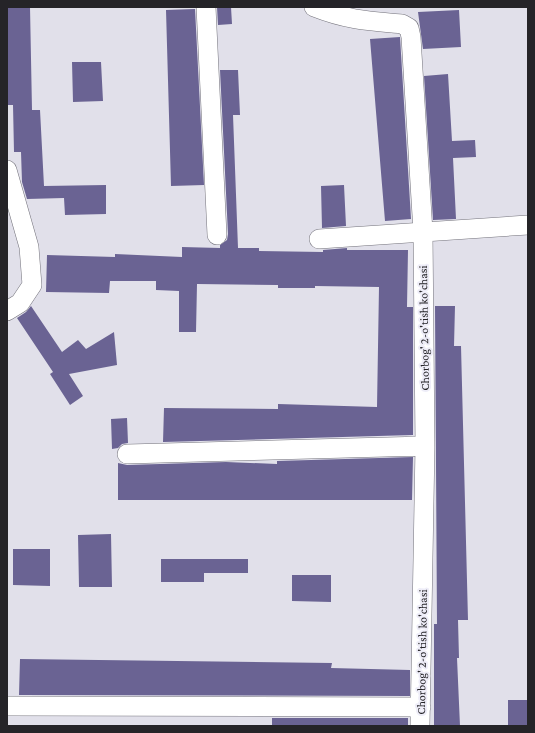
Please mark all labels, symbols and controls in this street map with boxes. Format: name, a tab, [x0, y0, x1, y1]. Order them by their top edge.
street label: Chorbog' 2-o'tish ko'chasi	[416, 265, 432, 391]
street label: Chorbog' 2-o'tish ko'chasi	[414, 589, 430, 715]

